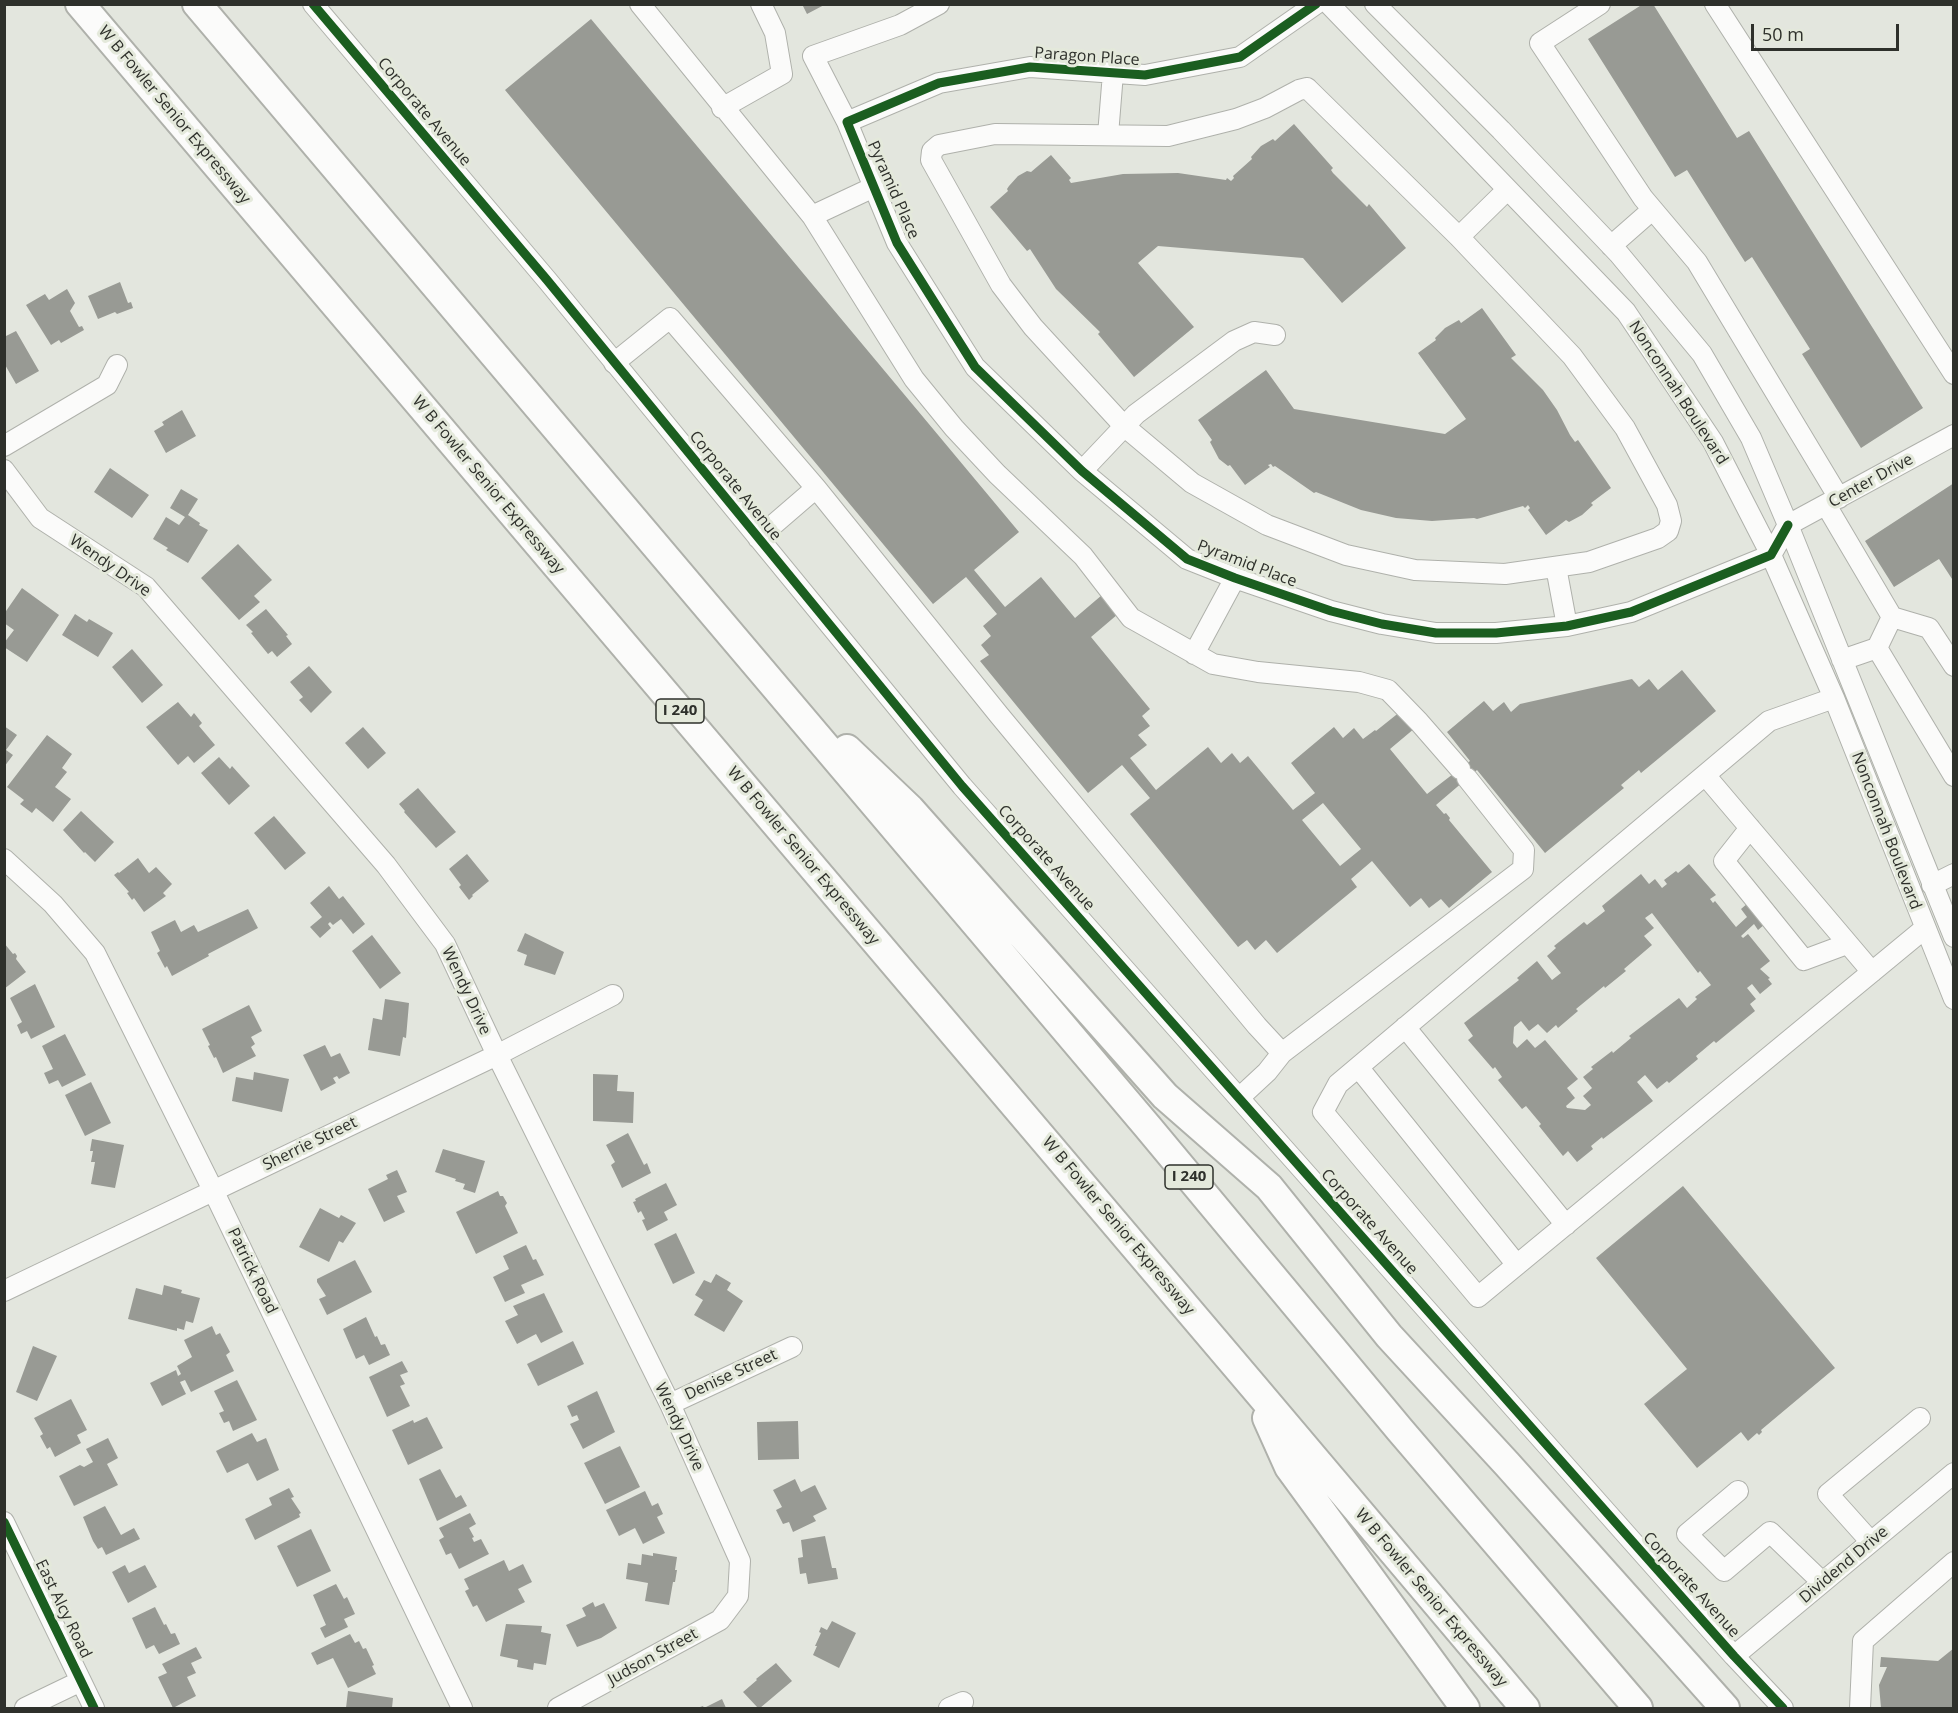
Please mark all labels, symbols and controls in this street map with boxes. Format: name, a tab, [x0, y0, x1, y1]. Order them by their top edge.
scale bar	[1754, 12, 1902, 50]
street label: W B Fowler Senior Expressway	[94, 22, 254, 208]
text: 50 m	[1762, 22, 1804, 46]
street label: Paragon Place	[1034, 44, 1140, 70]
street label: Corporate Avenue	[373, 54, 475, 170]
street label: Pyramid Place	[863, 138, 923, 242]
street label: Nonconnah Boulevard	[1624, 318, 1732, 468]
street label: W B Fowler Senior Expressway	[408, 392, 568, 578]
street label: Corporate Avenue	[685, 427, 785, 545]
street label: Center Drive	[1825, 450, 1917, 512]
street label: Wendy Drive	[66, 531, 154, 601]
street label: Pyramid Place	[1195, 536, 1299, 592]
road number: I 240	[656, 699, 704, 723]
street label: Nonconnah Boulevard	[1847, 749, 1925, 913]
street label: W B Fowler Senior Expressway	[723, 763, 883, 949]
street label: Corporate Avenue	[993, 801, 1099, 915]
street label: Wendy Drive	[437, 944, 495, 1038]
street label: Sherrie Street	[260, 1113, 360, 1175]
street label: W B Fowler Senior Expressway	[1038, 1133, 1198, 1319]
road number: I 240	[1165, 1165, 1213, 1189]
street label: Corporate Avenue	[1316, 1165, 1422, 1279]
street label: Patrick Road	[223, 1225, 281, 1317]
street label: Denise Street	[682, 1345, 780, 1405]
street label: Wendy Drive	[650, 1380, 708, 1474]
street label: W B Fowler Senior Expressway	[1351, 1505, 1511, 1691]
street label: Dividend Drive	[1796, 1522, 1892, 1608]
street label: Corporate Avenue	[1638, 1528, 1744, 1642]
street label: East Alcy Road	[31, 1557, 95, 1661]
street label: Judson Street	[605, 1624, 701, 1690]

